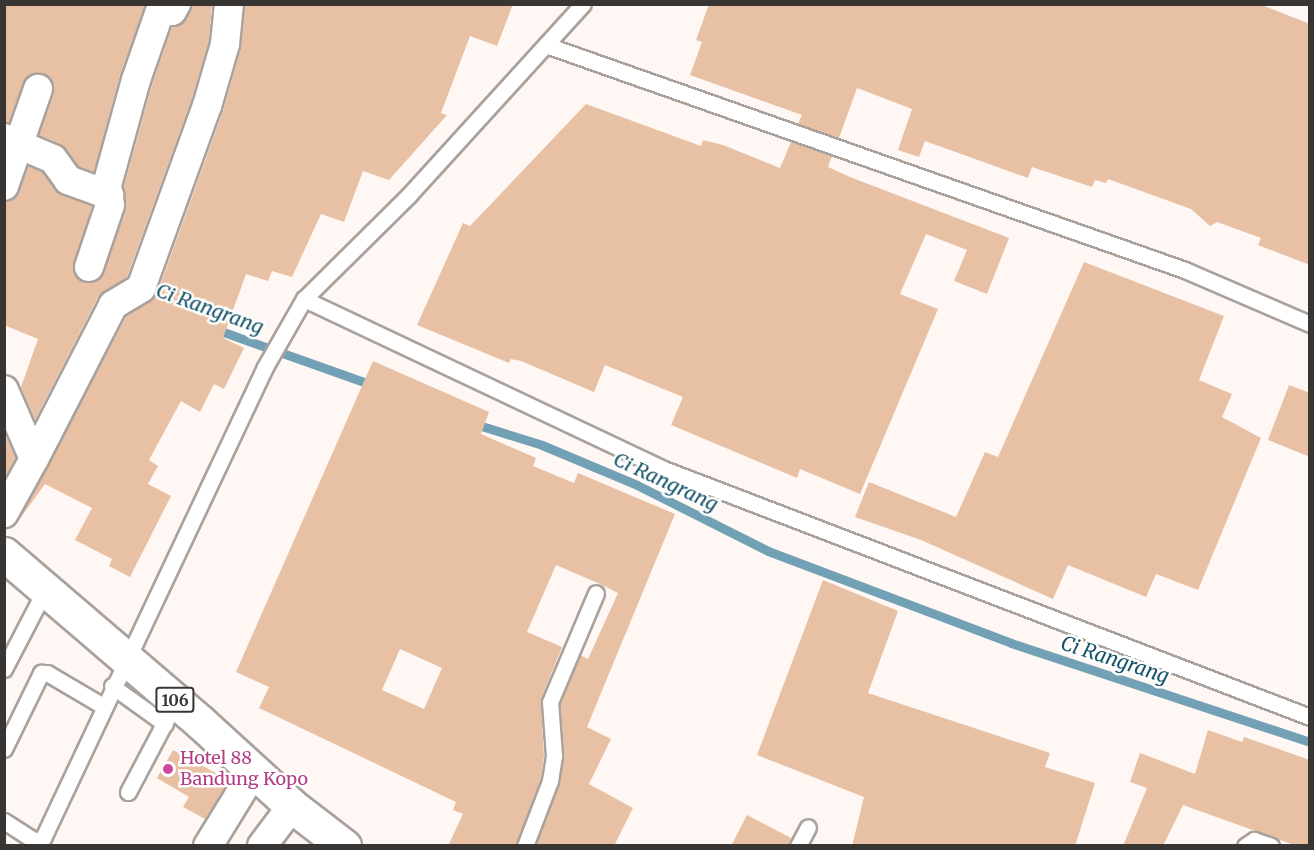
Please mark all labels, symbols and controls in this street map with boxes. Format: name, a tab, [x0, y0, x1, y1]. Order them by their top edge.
water label: Ci Rangrang	[153, 277, 267, 339]
water label: Ci Rangrang	[610, 446, 722, 516]
water label: Ci Rangrang	[1058, 630, 1172, 688]
road number: 106	[154, 687, 196, 713]
place label: Hotel 88 Bandung Kopo	[180, 748, 308, 790]
marker: Hotel 88 Bandung Kopo	[161, 762, 175, 776]

